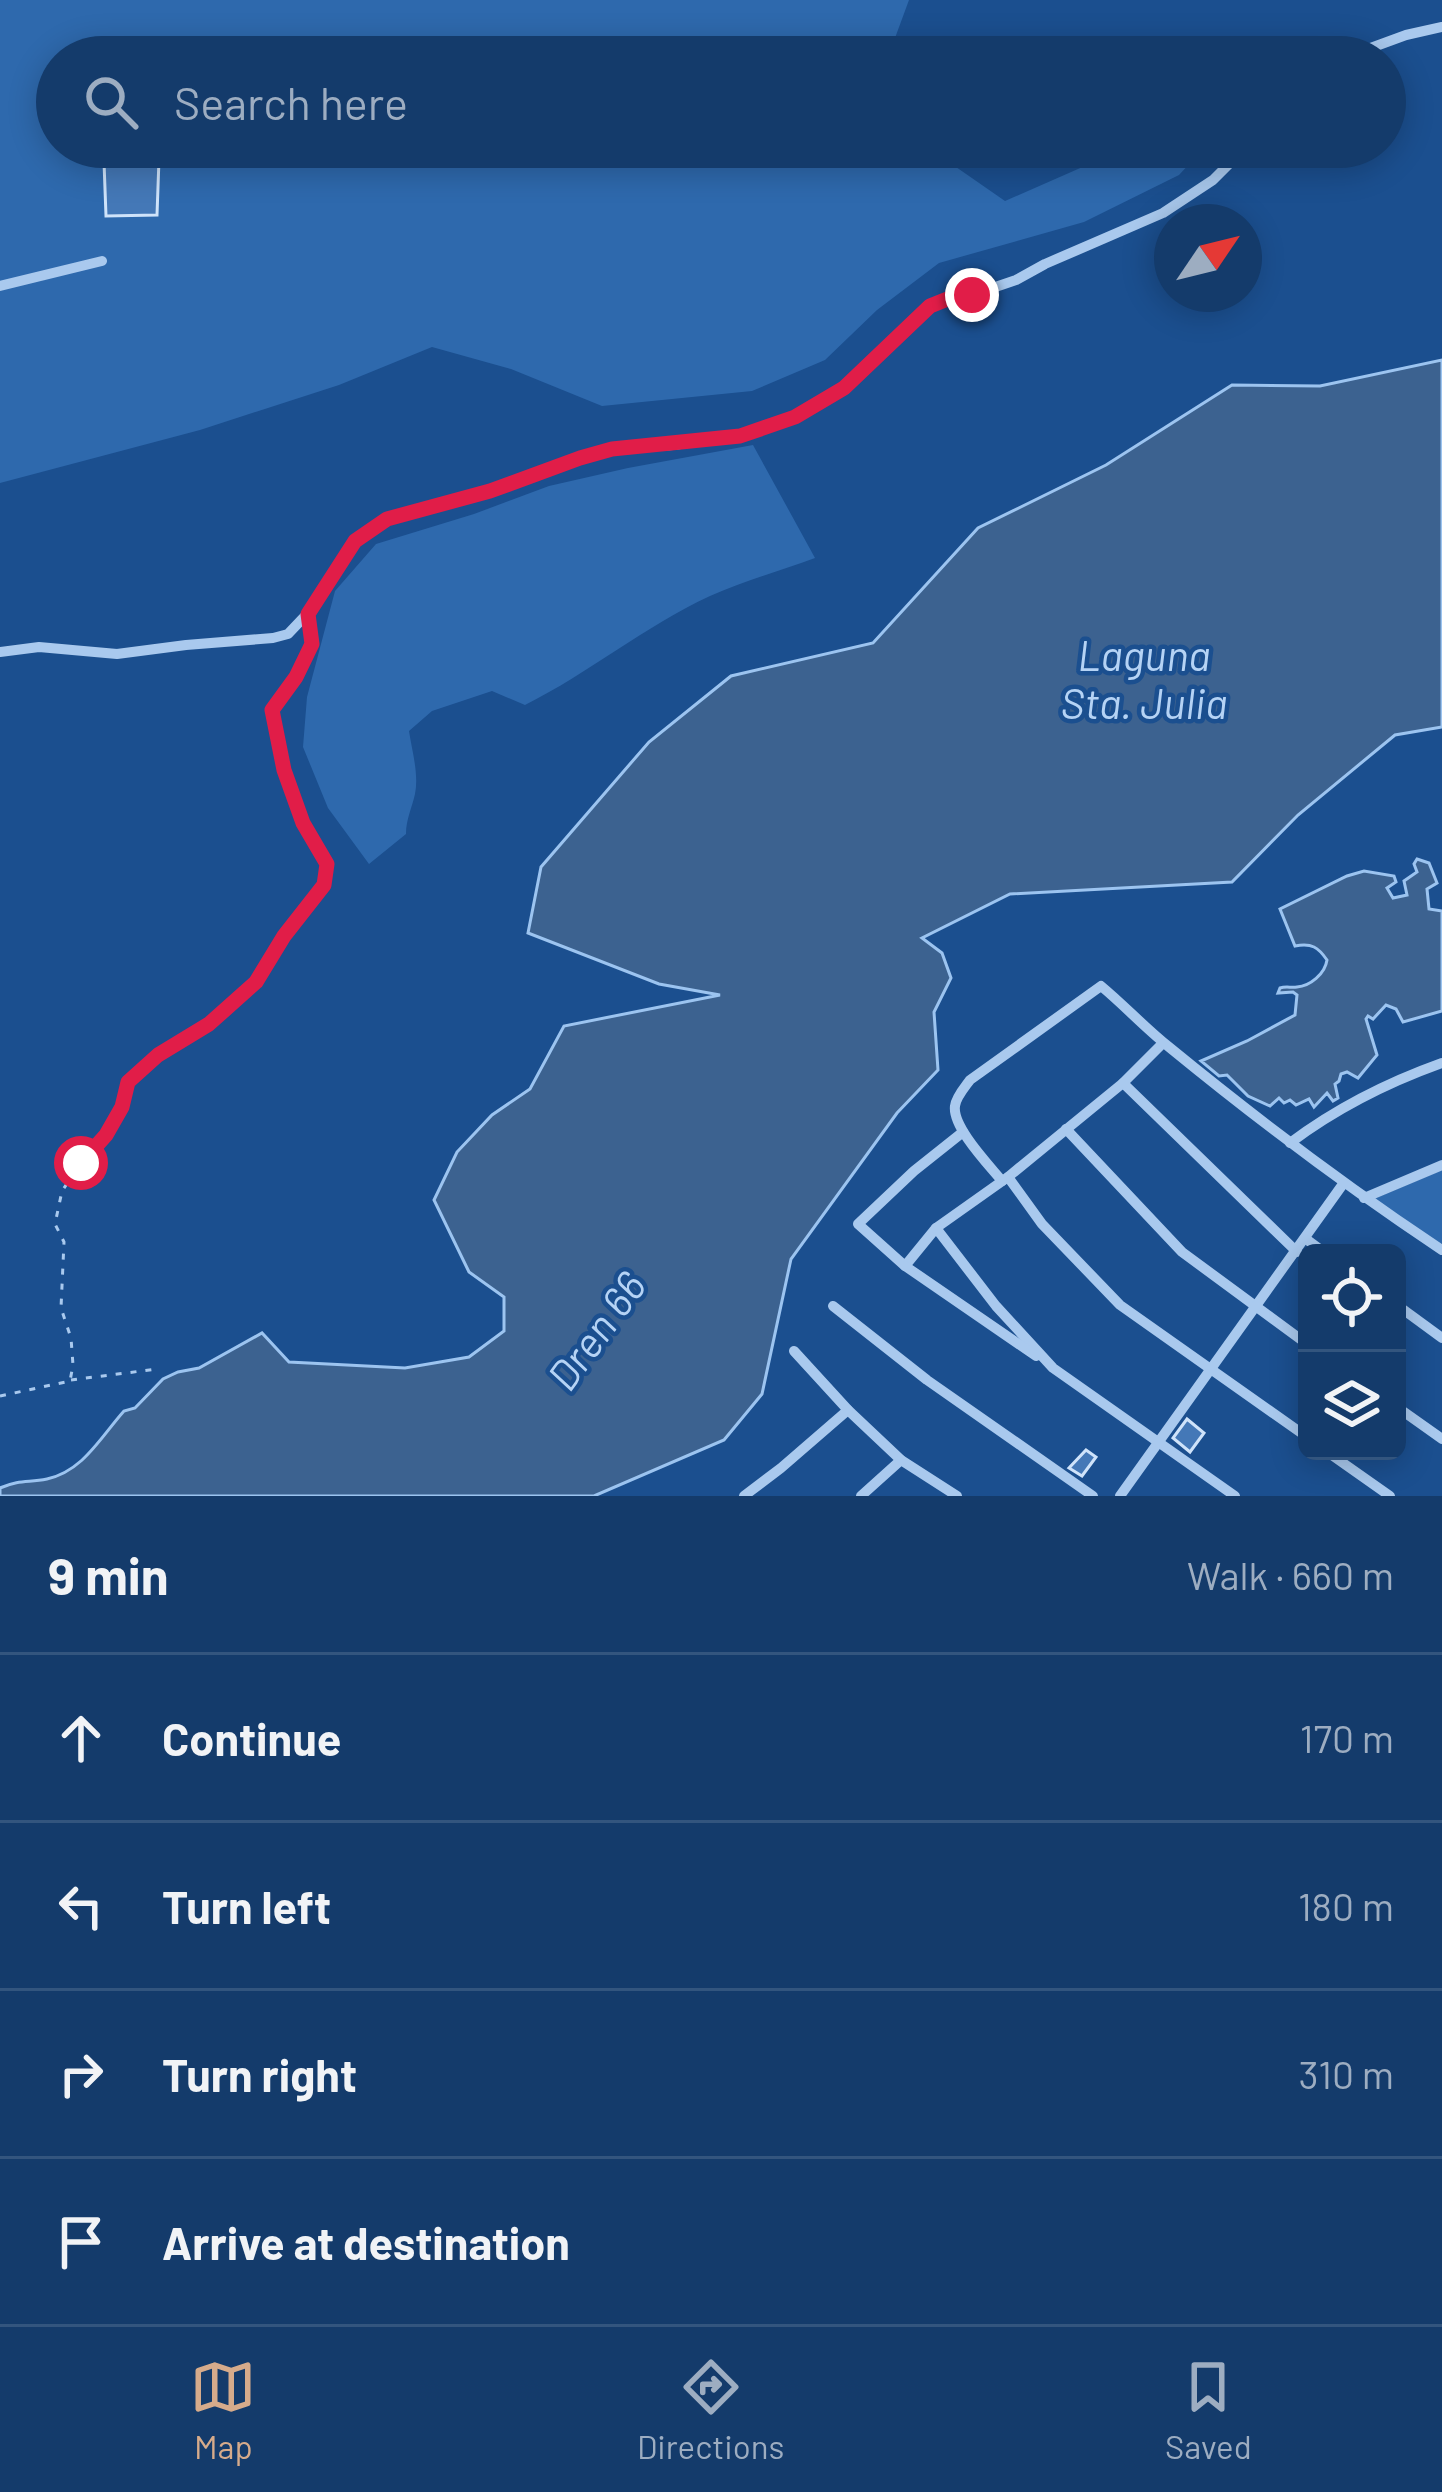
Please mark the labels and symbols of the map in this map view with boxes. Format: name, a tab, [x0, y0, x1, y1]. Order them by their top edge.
north arrow	[1154, 204, 1262, 312]
route end	[945, 268, 999, 322]
water label: Laguna Sta. Julia	[1061, 629, 1227, 727]
route start	[54, 1136, 108, 1190]
water label: Dren 66	[536, 1261, 654, 1399]

